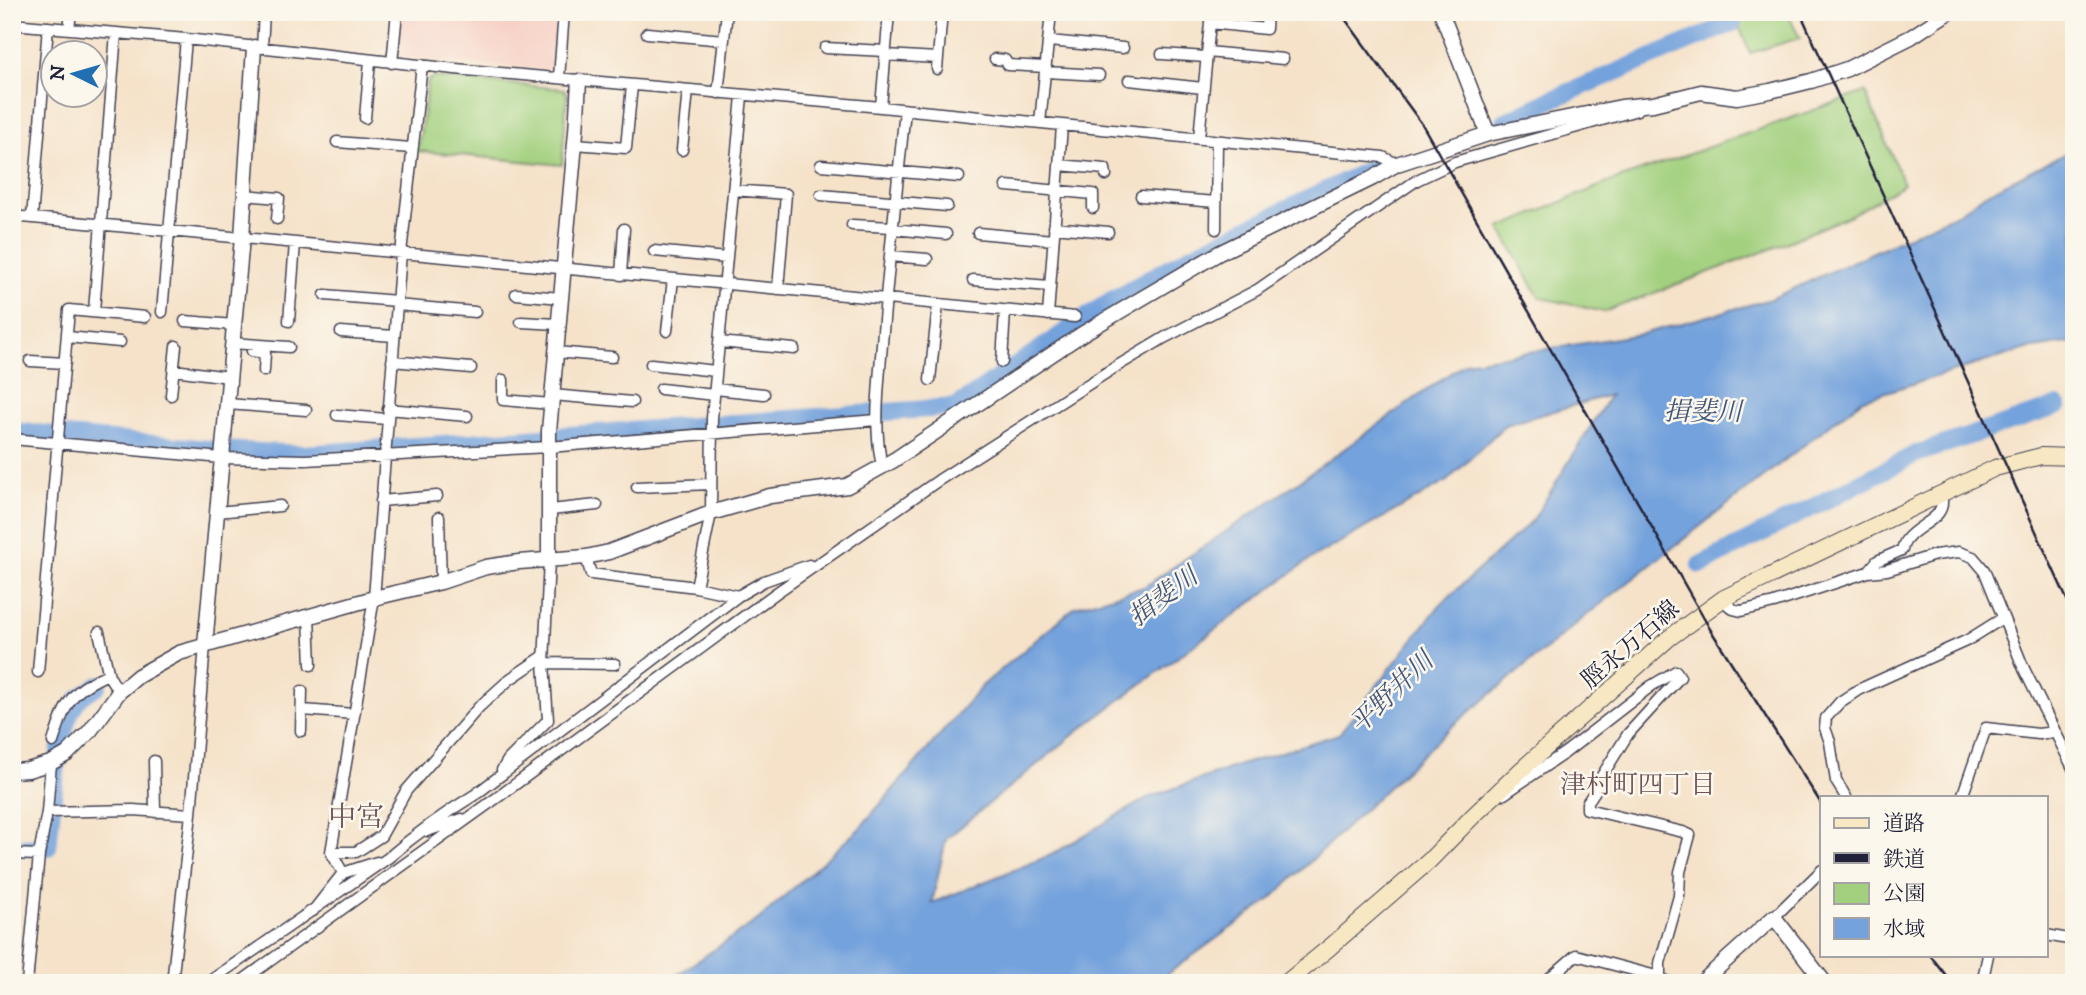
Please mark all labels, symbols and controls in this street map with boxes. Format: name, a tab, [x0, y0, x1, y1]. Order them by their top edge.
north arrow	[38, 38, 108, 108]
text: N	[46, 63, 71, 81]
water label: 揖斐川	[1664, 396, 1745, 429]
water label: 揖斐川	[1123, 559, 1207, 634]
street label: 脛永万石線	[1576, 594, 1686, 695]
water label: 平野井川	[1343, 643, 1443, 741]
district label: 津村町四丁目	[1560, 769, 1716, 802]
legend	[1820, 796, 2048, 956]
district label: 中宮	[328, 800, 384, 835]
text: 道路	[1883, 811, 1925, 837]
text: 鉄道	[1883, 847, 1925, 873]
text: 公園	[1883, 881, 1925, 907]
text: 水域	[1883, 917, 1925, 943]

